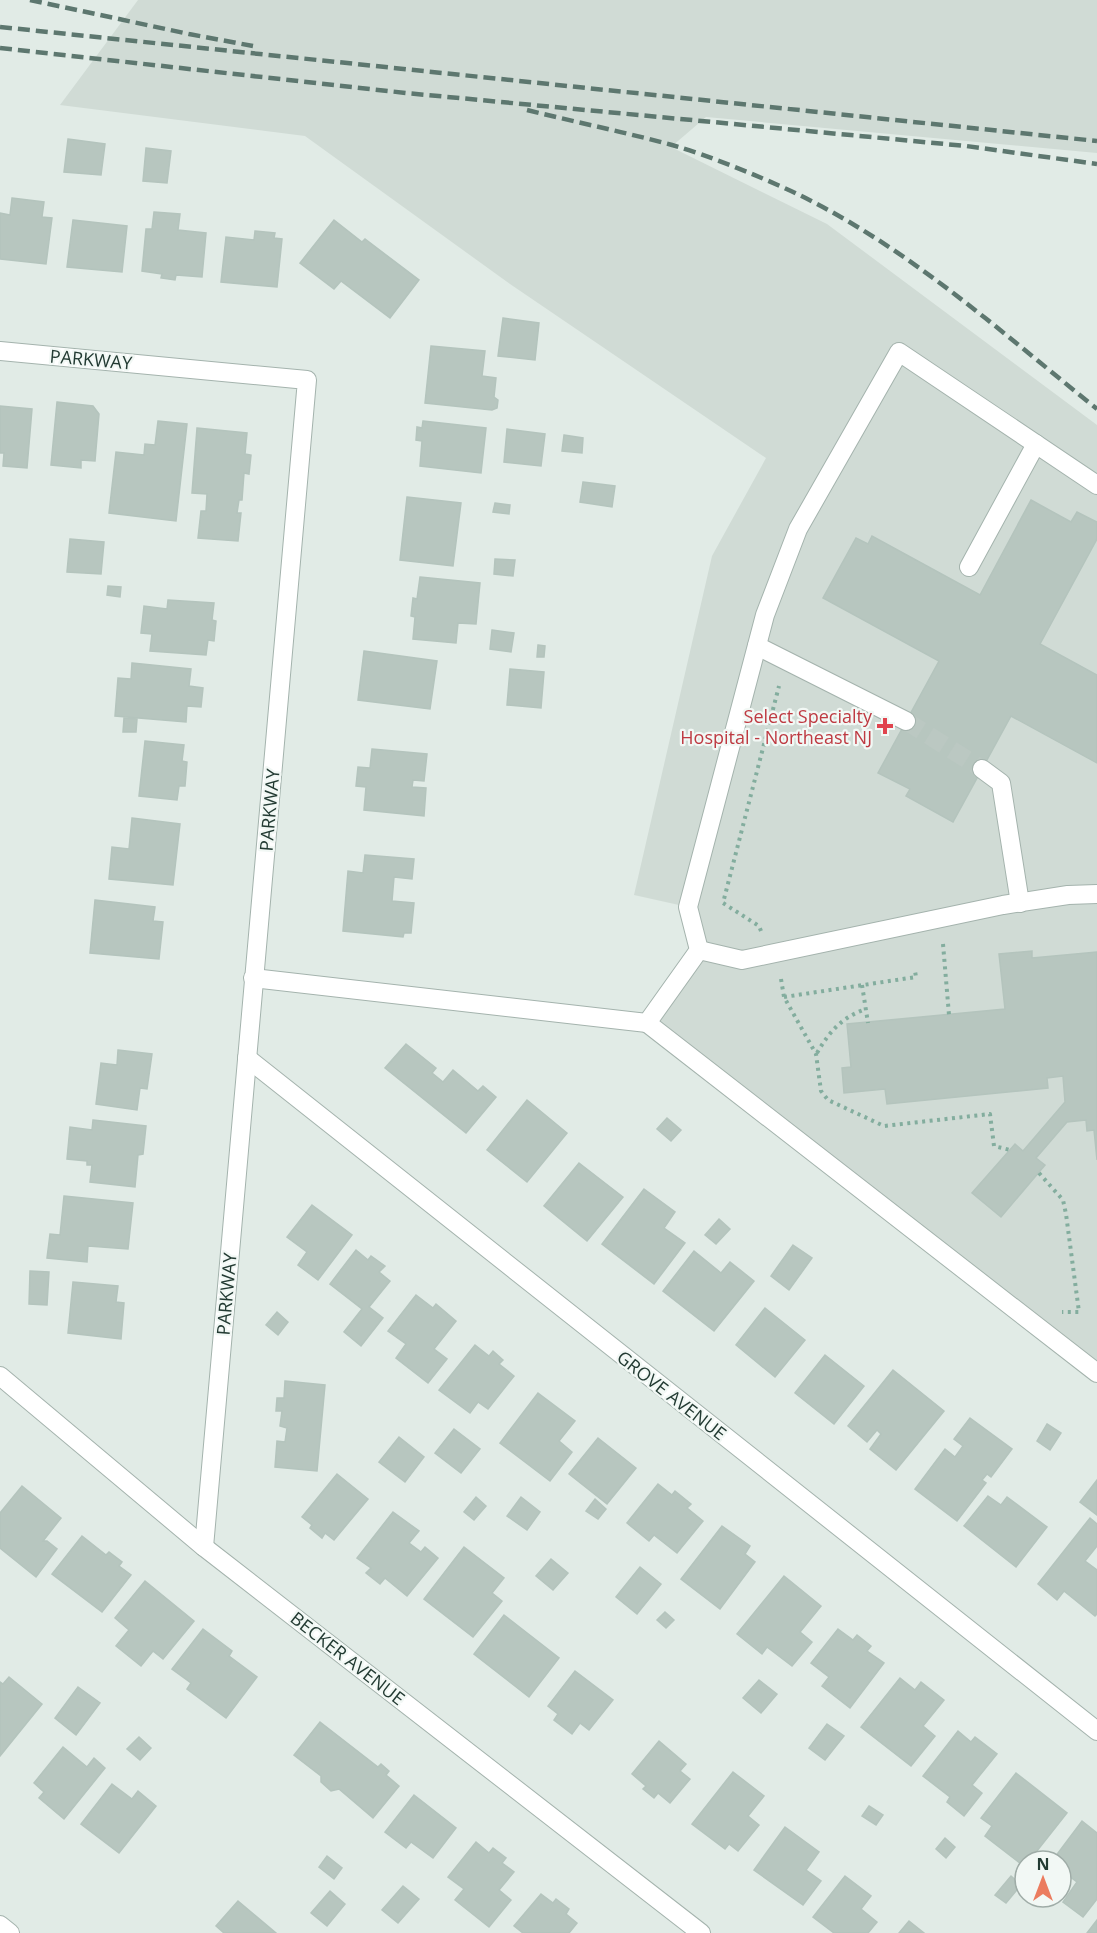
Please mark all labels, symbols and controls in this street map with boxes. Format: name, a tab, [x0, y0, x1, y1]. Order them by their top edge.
street label: PARKWAY	[49, 343, 134, 375]
place label: Select Specialty Hospital - Northeast NJ	[680, 704, 873, 749]
marker: Select Specialty Hospital - Northeast NJ	[876, 717, 894, 735]
street label: PARKWAY	[253, 767, 285, 852]
street label: PARKWAY	[210, 1251, 242, 1336]
street label: GROVE AVENUE	[612, 1345, 732, 1445]
street label: BECKER AVENUE	[286, 1606, 410, 1710]
north arrow	[1013, 1849, 1073, 1909]
text: N	[1036, 1853, 1050, 1875]

